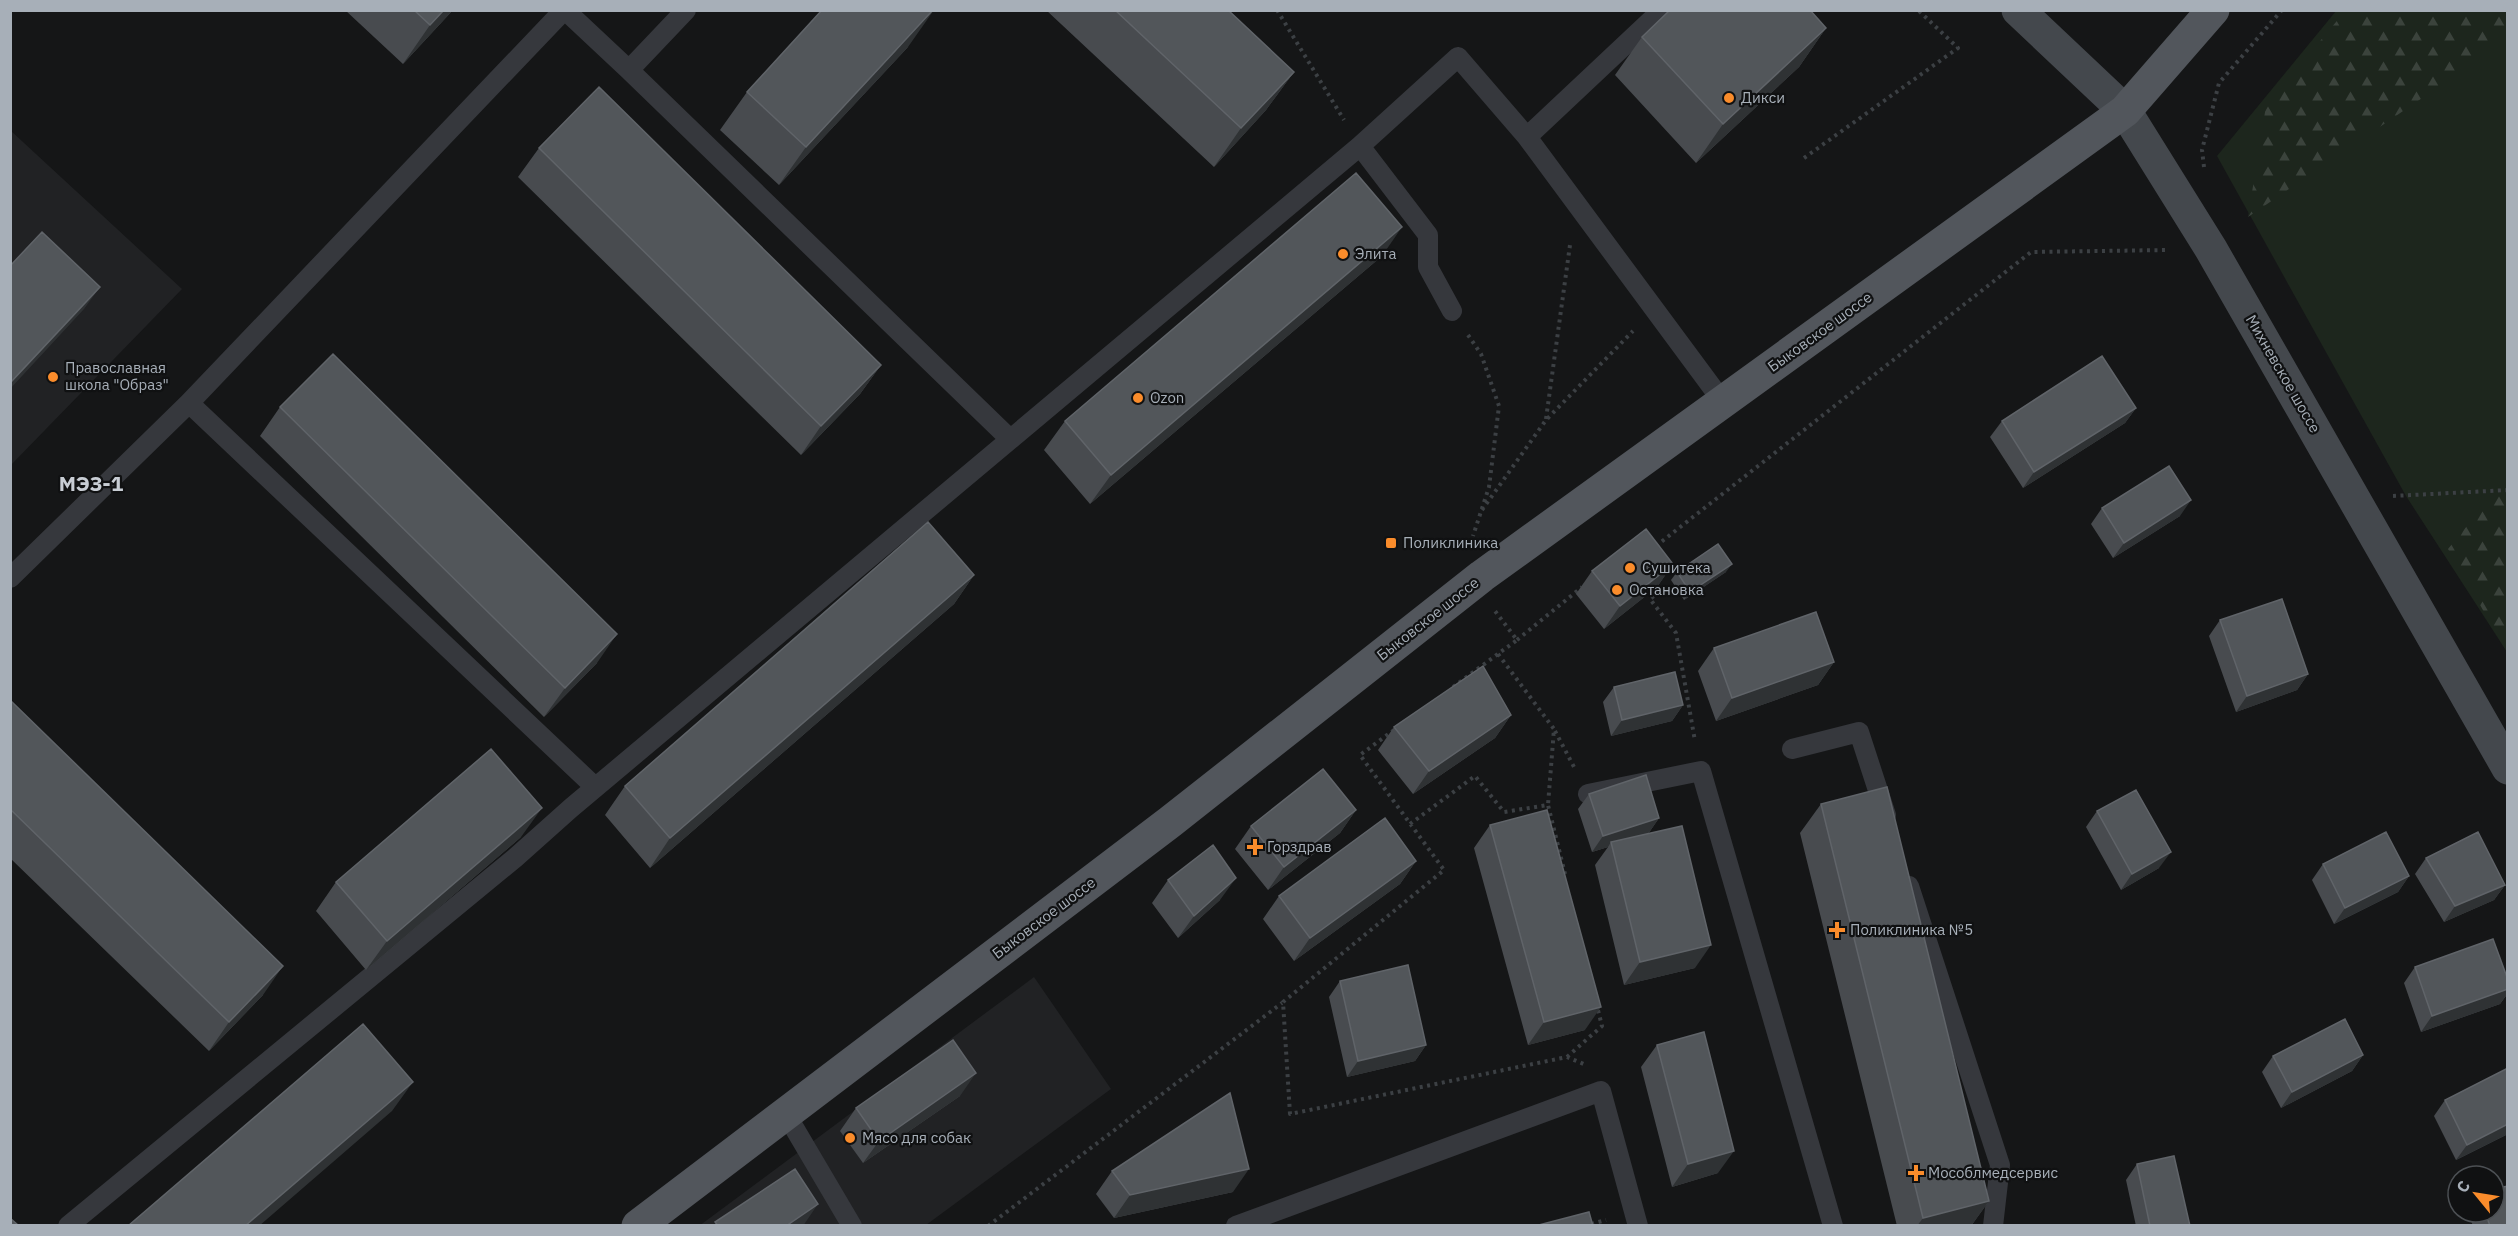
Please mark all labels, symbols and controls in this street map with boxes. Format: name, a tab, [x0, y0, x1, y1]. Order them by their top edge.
place label: Дикси	[1741, 88, 1785, 107]
marker: Дикси	[1722, 91, 1736, 105]
place label: Элита	[1355, 244, 1397, 263]
marker: Элита	[1336, 247, 1350, 261]
street label: Быковское шоссе	[1764, 287, 1876, 376]
street label: Михневское шоссе	[2242, 311, 2325, 436]
place label: Православная школа "Образ"	[65, 358, 169, 394]
marker: Православная школа "Образ"	[46, 370, 60, 384]
place label: Ozon	[1150, 388, 1184, 407]
marker: Ozon	[1131, 391, 1145, 405]
district label: МЭЗ-1	[59, 469, 124, 497]
place label: Поликлиника	[1403, 533, 1498, 552]
marker: Поликлиника	[1384, 536, 1398, 550]
place label: Сушитека	[1642, 558, 1711, 577]
marker: Сушитека	[1623, 561, 1637, 575]
street label: Быковское шоссе	[1373, 573, 1483, 664]
place label: Остановка	[1629, 580, 1704, 599]
marker: Остановка	[1610, 583, 1624, 597]
place label: Горздрав	[1267, 837, 1332, 856]
marker: Горздрав	[1248, 840, 1262, 854]
street label: Быковское шоссе	[988, 873, 1099, 963]
place label: Поликлиника №5	[1850, 920, 1973, 939]
marker: Поликлиника №5	[1828, 921, 1846, 939]
place label: Мясо для собак	[862, 1128, 971, 1147]
marker: Мясо для собак	[843, 1131, 857, 1145]
place label: Мособлмедсервис	[1928, 1163, 2059, 1182]
north arrow	[2446, 1164, 2506, 1224]
marker: Мособлмедсервис	[1909, 1166, 1923, 1180]
text: С	[2452, 1177, 2474, 1196]

